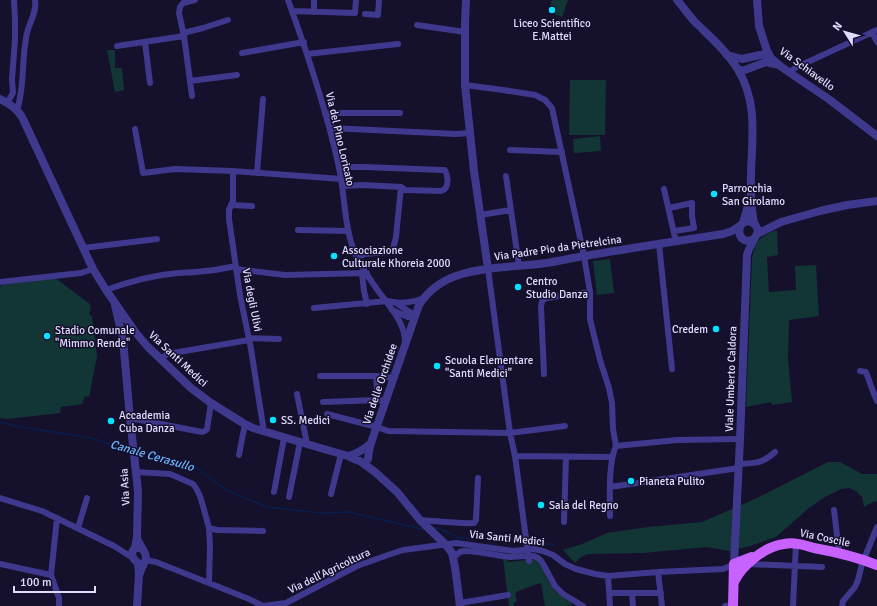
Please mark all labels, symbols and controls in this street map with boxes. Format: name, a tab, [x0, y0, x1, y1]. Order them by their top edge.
marker: Liceo Scientifico E.Mattei	[547, 5, 557, 15]
north arrow	[825, 12, 865, 52]
place label: Liceo Scientifico E.Mattei	[513, 17, 591, 43]
text: N	[830, 19, 845, 33]
street label: Via Schiavello	[777, 45, 837, 94]
street label: Via del Pino Loricato	[323, 91, 357, 188]
place label: Parrocchia San Girolamo	[722, 182, 785, 208]
marker: Parrocchia San Girolamo	[709, 189, 719, 199]
street label: Via Padre Pio da Pietrelcina	[493, 233, 623, 263]
place label: Associazione Culturale Khoreia 2000	[342, 244, 451, 270]
marker: Associazione Culturale Khoreia 2000	[329, 251, 339, 261]
street label: Via degli Ulivi	[239, 267, 265, 333]
place label: Centro Studio Danza	[526, 275, 588, 301]
marker: Centro Studio Danza	[513, 282, 523, 292]
place label: Credem	[672, 323, 708, 336]
place label: Stadio Comunale "Mimmo Rende"	[55, 324, 135, 350]
marker: Credem	[711, 324, 721, 334]
street label: Viale Umberto Caldora	[723, 325, 739, 432]
street label: Via Santi Medici	[146, 328, 210, 390]
marker: Stadio Comunale "Mimmo Rende"	[42, 331, 52, 341]
street label: Via delle Orchidee	[360, 342, 400, 426]
place label: Scuola Elementare "Santi Medici"	[445, 354, 533, 380]
marker: Scuola Elementare "Santi Medici"	[432, 361, 442, 371]
place label: Accademia Cuba Danza	[119, 409, 175, 435]
place label: SS. Medici	[281, 414, 330, 427]
marker: SS. Medici	[268, 415, 278, 425]
marker: Accademia Cuba Danza	[106, 416, 116, 426]
water label: Canale Cerasullo	[108, 437, 196, 475]
street label: Via Asia	[118, 468, 132, 506]
place label: Pianeta Pulito	[639, 475, 705, 488]
marker: Pianeta Pulito	[626, 476, 636, 486]
place label: Sala del Regno	[549, 499, 619, 512]
marker: Sala del Regno	[536, 500, 546, 510]
street label: Via Coscile	[799, 526, 851, 550]
street label: Via Santi Medici	[469, 528, 545, 548]
street label: Via dell'Agricoltura	[286, 545, 373, 597]
scale bar	[14, 568, 95, 594]
text: 100 m	[20, 575, 52, 590]

